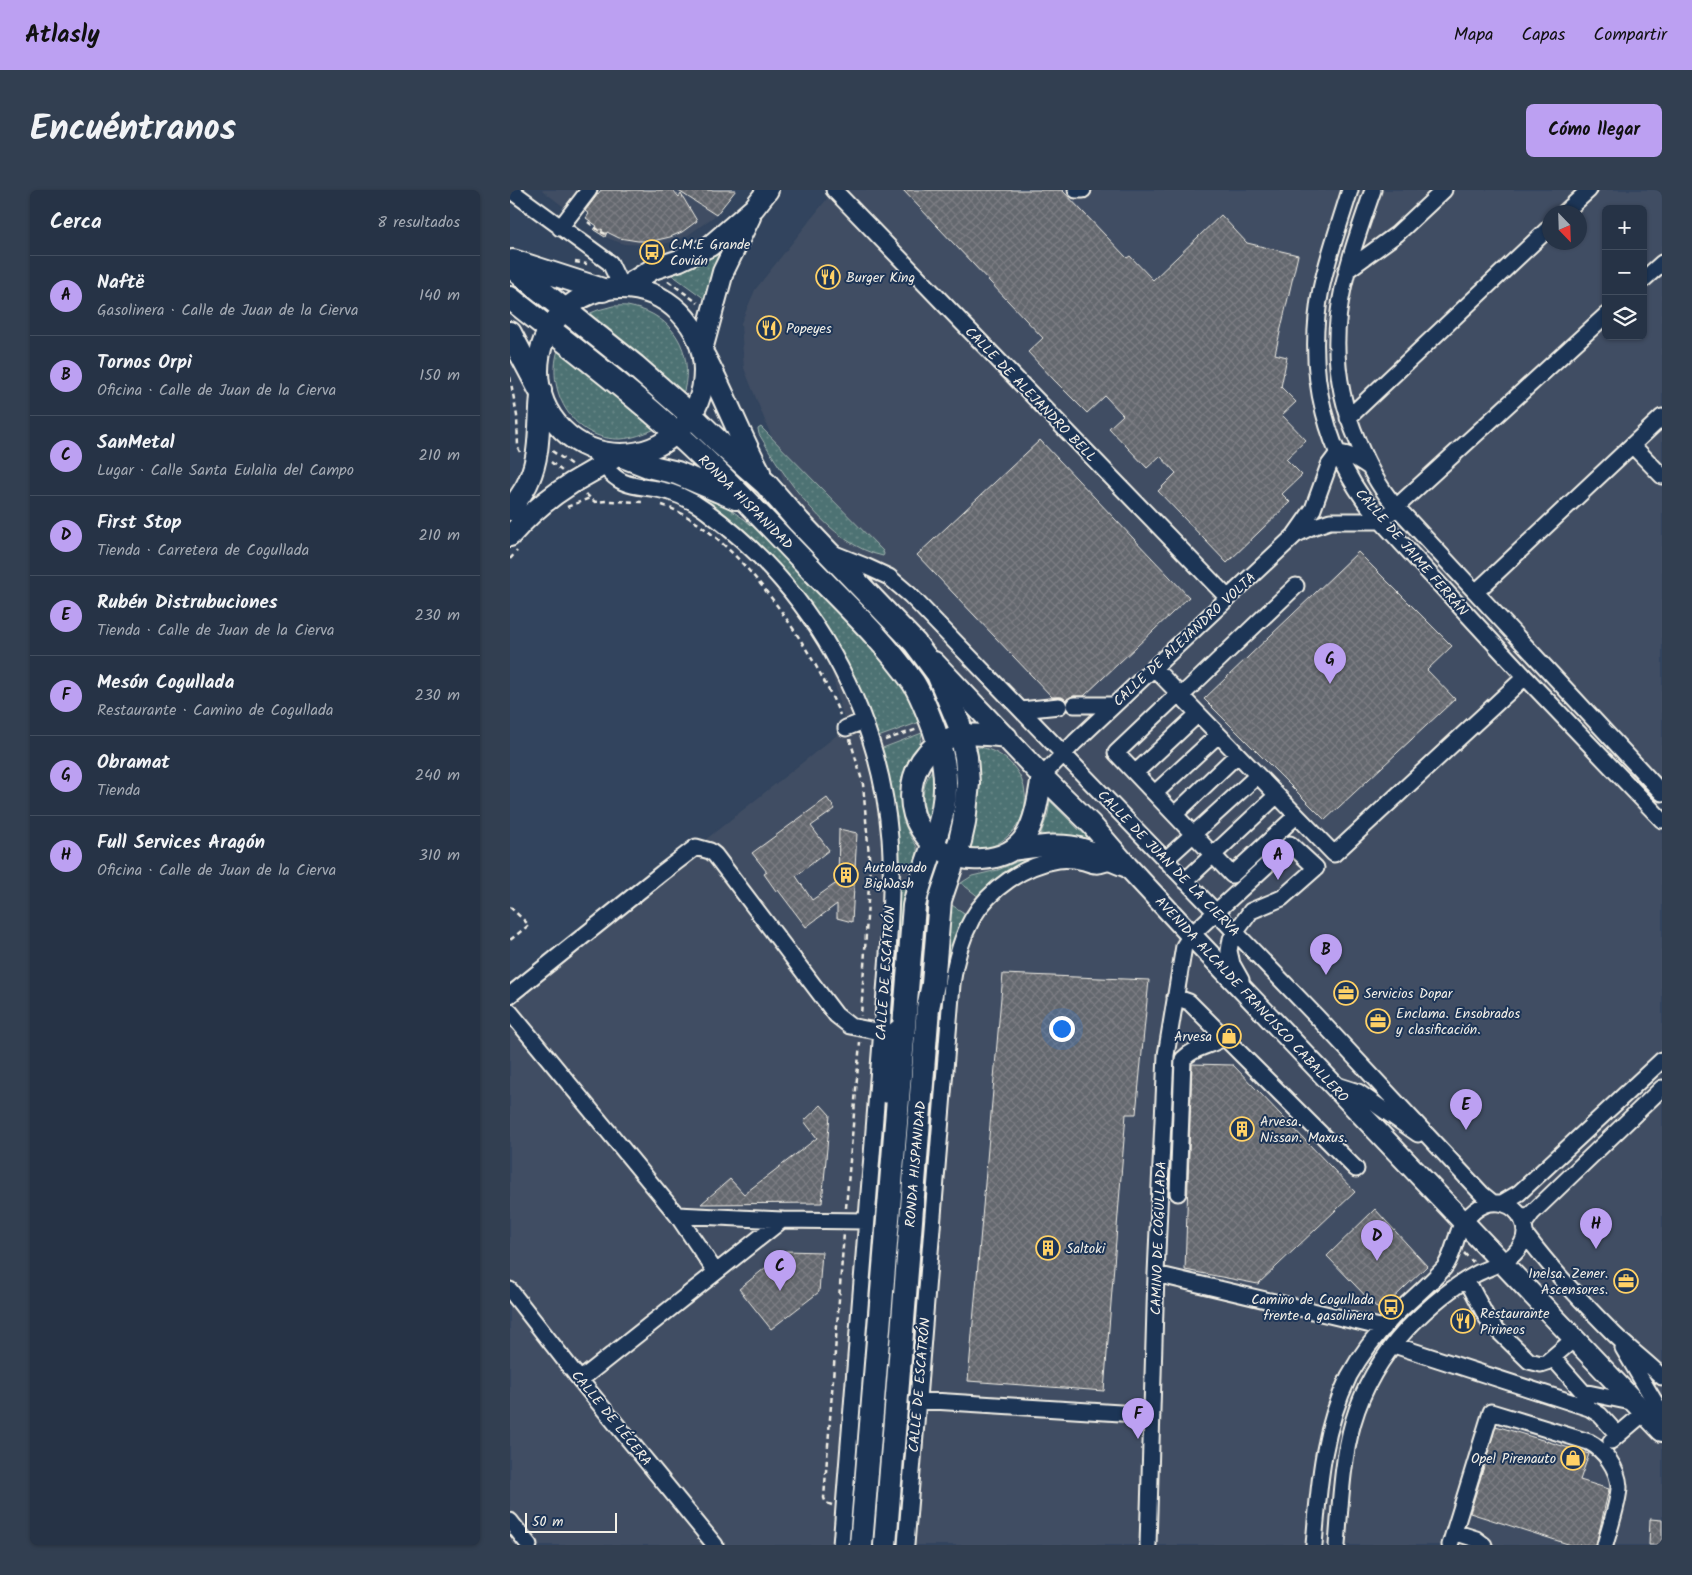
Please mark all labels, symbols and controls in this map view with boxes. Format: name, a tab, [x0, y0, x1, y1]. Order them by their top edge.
text: Atlasly	[25, 16, 100, 55]
text: Mapa	[1454, 21, 1494, 50]
text: Capas	[1522, 21, 1566, 50]
text: Compartir	[1594, 21, 1667, 50]
text: Encuéntranos	[30, 102, 236, 158]
button: Cómo llegar	[1526, 104, 1662, 157]
north arrow	[1542, 205, 1587, 250]
map controls	[1602, 205, 1647, 340]
button: +	[1602, 205, 1647, 250]
text: Cerca	[50, 206, 102, 239]
text: 8 resultados	[377, 210, 460, 235]
place label: C.M.E Grande Covián	[670, 234, 751, 272]
bus stop icon: C.M.E Grande Covián	[639, 239, 665, 265]
button: −	[1602, 250, 1647, 295]
restaurant icon: Burger King	[815, 264, 841, 290]
place label: Burger King	[846, 267, 915, 289]
text: Naftë	[97, 268, 144, 298]
text: A	[61, 283, 71, 308]
text: 140 m	[419, 283, 460, 308]
button: layers	[1602, 295, 1647, 340]
text: Gasolinera · Calle de Juan de la Cierva	[97, 298, 359, 323]
restaurant icon: Popeyes	[756, 315, 782, 341]
place label: Popeyes	[786, 318, 832, 340]
street label: CALLE DE ALEJANDRO BELL	[959, 322, 1101, 468]
text: Tornos Orpi	[97, 348, 192, 378]
text: B	[61, 363, 71, 388]
text: 150 m	[419, 363, 460, 388]
text: Oficina · Calle de Juan de la Cierva	[97, 378, 336, 403]
text: SanMetal	[97, 428, 175, 458]
text: C	[61, 443, 71, 468]
text: 210 m	[419, 443, 460, 468]
street label: RONDA HISPANIDAD	[693, 450, 798, 555]
text: Lugar · Calle Santa Eulalia del Campo	[97, 458, 354, 483]
street label: CALLE DE JAIME FERRÁN	[1349, 484, 1473, 622]
text: First Stop	[97, 508, 182, 538]
text: D	[61, 523, 71, 548]
text: 210 m	[419, 523, 460, 548]
text: Tienda · Carretera de Cogullada	[97, 538, 309, 563]
street label: CALLE DE ALEJANDRO VOLTA	[1108, 567, 1261, 712]
text: Rubén Distrubuciones	[97, 588, 278, 618]
text: E	[62, 603, 70, 628]
text: 230 m	[414, 603, 460, 628]
text: Tienda · Calle de Juan de la Cierva	[97, 618, 335, 643]
pin: G	[1314, 643, 1346, 684]
text: Mesón Cogullada	[97, 668, 234, 698]
text: F	[62, 683, 70, 708]
text: 230 m	[414, 683, 460, 708]
text: Restaurante · Camino de Cogullada	[97, 698, 333, 723]
text: Obramat	[97, 748, 170, 778]
text: G	[61, 763, 71, 788]
text: 240 m	[415, 763, 460, 788]
text: Tienda	[97, 778, 141, 803]
street label: CALLE DE JUAN DE LA CIERVA	[1092, 785, 1245, 942]
text: Full Services Aragón	[97, 828, 265, 858]
pin: A	[1262, 839, 1294, 880]
text: H	[61, 843, 71, 868]
text: 310 m	[419, 843, 460, 868]
place label: Autolavado BigWash	[864, 857, 927, 895]
text: Oficina · Calle de Juan de la Cierva	[97, 858, 336, 883]
building icon: Autolavado BigWash	[833, 862, 859, 888]
street label: AVENIDA ALCALDE FRANCISCO CABALLERO	[1152, 893, 1352, 1105]
street label: CALLE DE ESCATRÓN	[870, 904, 902, 1041]
pin: B	[1310, 934, 1342, 975]
office icon: Servicios Dopar	[1333, 980, 1359, 1006]
place label: Servicios Dopar	[1364, 983, 1454, 1005]
place label: Enclama. Ensobrados y clasificación.	[1395, 1003, 1520, 1041]
office icon: Enclama. Ensobrados y clasificación.	[1365, 1008, 1391, 1034]
your location	[1049, 1016, 1075, 1042]
shop icon: Arvesa	[1216, 1023, 1242, 1049]
place label: Arvesa	[1174, 1026, 1212, 1048]
pin: E	[1450, 1089, 1482, 1130]
street label: RONDA HISPANIDAD	[900, 1100, 932, 1228]
place label: Arvesa. Nissan. Maxus.	[1260, 1111, 1347, 1149]
building icon: Arvesa. Nissan. Maxus.	[1229, 1116, 1255, 1142]
street label: CAMINO DE COGULLADA	[1145, 1161, 1173, 1315]
pin: H	[1580, 1208, 1612, 1249]
pin: D	[1361, 1220, 1393, 1261]
building icon: Saltoki	[1035, 1235, 1061, 1261]
place label: Saltoki	[1066, 1238, 1106, 1260]
pin: C	[764, 1250, 796, 1291]
place label: Inelsa. Zener. Ascensores.	[1528, 1263, 1608, 1301]
office icon: Inelsa. Zener. Ascensores.	[1613, 1268, 1639, 1294]
place label: Camino de Cogullada frente a gasolinera	[1251, 1289, 1374, 1327]
bus stop icon: Camino de Cogullada frente a gasolinera	[1378, 1294, 1404, 1320]
place label: Restaurante Pirineos	[1480, 1303, 1550, 1341]
restaurant icon: Restaurante Pirineos	[1450, 1308, 1476, 1334]
street label: CALLE DE ESCATRÓN	[903, 1316, 937, 1453]
street label: CALLE DE LÉCERA	[566, 1366, 657, 1471]
pin: F	[1122, 1398, 1154, 1439]
shop icon: Opel Pirenauto	[1560, 1445, 1586, 1471]
place label: Opel Pirenauto	[1471, 1448, 1556, 1470]
scale bar	[525, 1510, 618, 1533]
text: 50 m	[532, 1511, 563, 1533]

